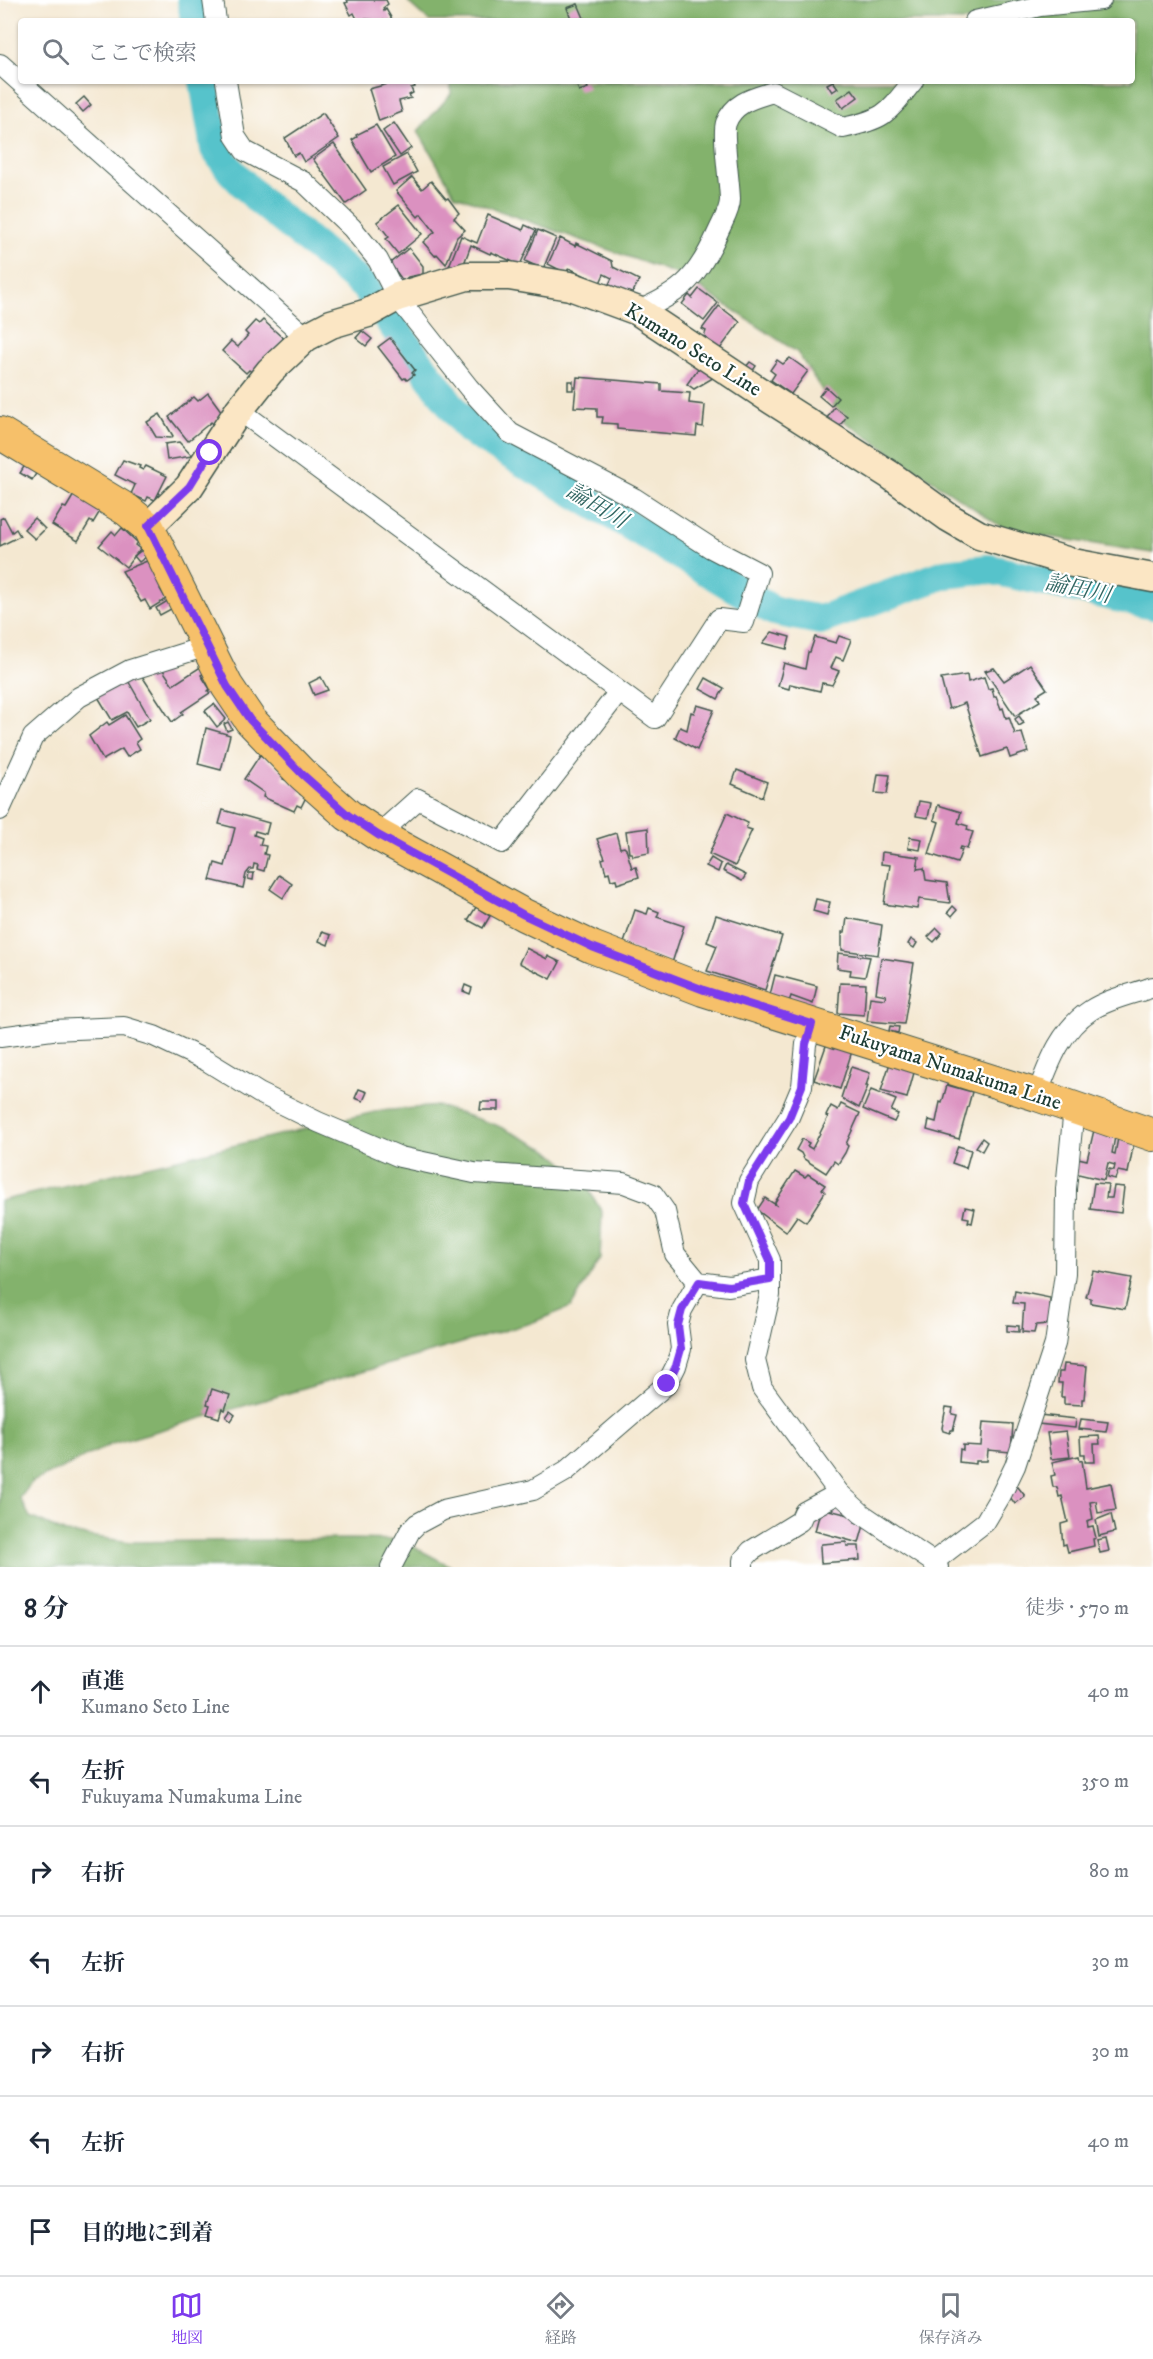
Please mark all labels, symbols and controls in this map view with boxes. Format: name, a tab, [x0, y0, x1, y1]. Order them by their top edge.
search box	[18, 18, 1135, 84]
icon: search	[39, 35, 72, 68]
text: ここで検索	[87, 40, 197, 67]
street label: Kumano Seto Line	[620, 298, 766, 403]
route start	[196, 439, 222, 465]
water label: 論田川	[562, 477, 634, 536]
water label: 論田川	[1043, 569, 1115, 609]
street label: Fukuyama Numakuma Line	[835, 1020, 1065, 1116]
route end	[653, 1370, 679, 1396]
text: 8 分	[24, 1593, 69, 1626]
text: 徒歩 · 570 m	[1025, 1596, 1129, 1621]
text: 直進	[81, 1668, 125, 1695]
icon: ahead	[24, 1675, 57, 1708]
text: 40 m	[1087, 1679, 1129, 1704]
text: Kumano Seto Line	[81, 1695, 230, 1720]
text: 左折	[81, 1758, 125, 1785]
icon: left	[24, 1765, 57, 1798]
text: 350 m	[1082, 1769, 1129, 1794]
text: Fukuyama Numakuma Line	[81, 1785, 302, 1810]
icon: right	[24, 1855, 57, 1888]
text: 80 m	[1089, 1859, 1129, 1884]
text: 右折	[81, 1860, 125, 1887]
icon: left	[24, 1945, 57, 1978]
text: 30 m	[1091, 1949, 1129, 1974]
text: 左折	[81, 1950, 125, 1977]
icon: right	[24, 2035, 57, 2068]
text: 30 m	[1091, 2039, 1129, 2064]
text: 右折	[81, 2040, 125, 2067]
icon: left	[24, 2125, 57, 2158]
text: 40 m	[1087, 2129, 1129, 2154]
text: 左折	[81, 2130, 125, 2157]
icon: arrive	[24, 2215, 57, 2248]
text: 目的地に到着	[81, 2220, 213, 2247]
tab: 地図	[170, 2289, 203, 2348]
tab: 経路	[544, 2289, 577, 2348]
tab: 保存済み	[918, 2289, 982, 2348]

